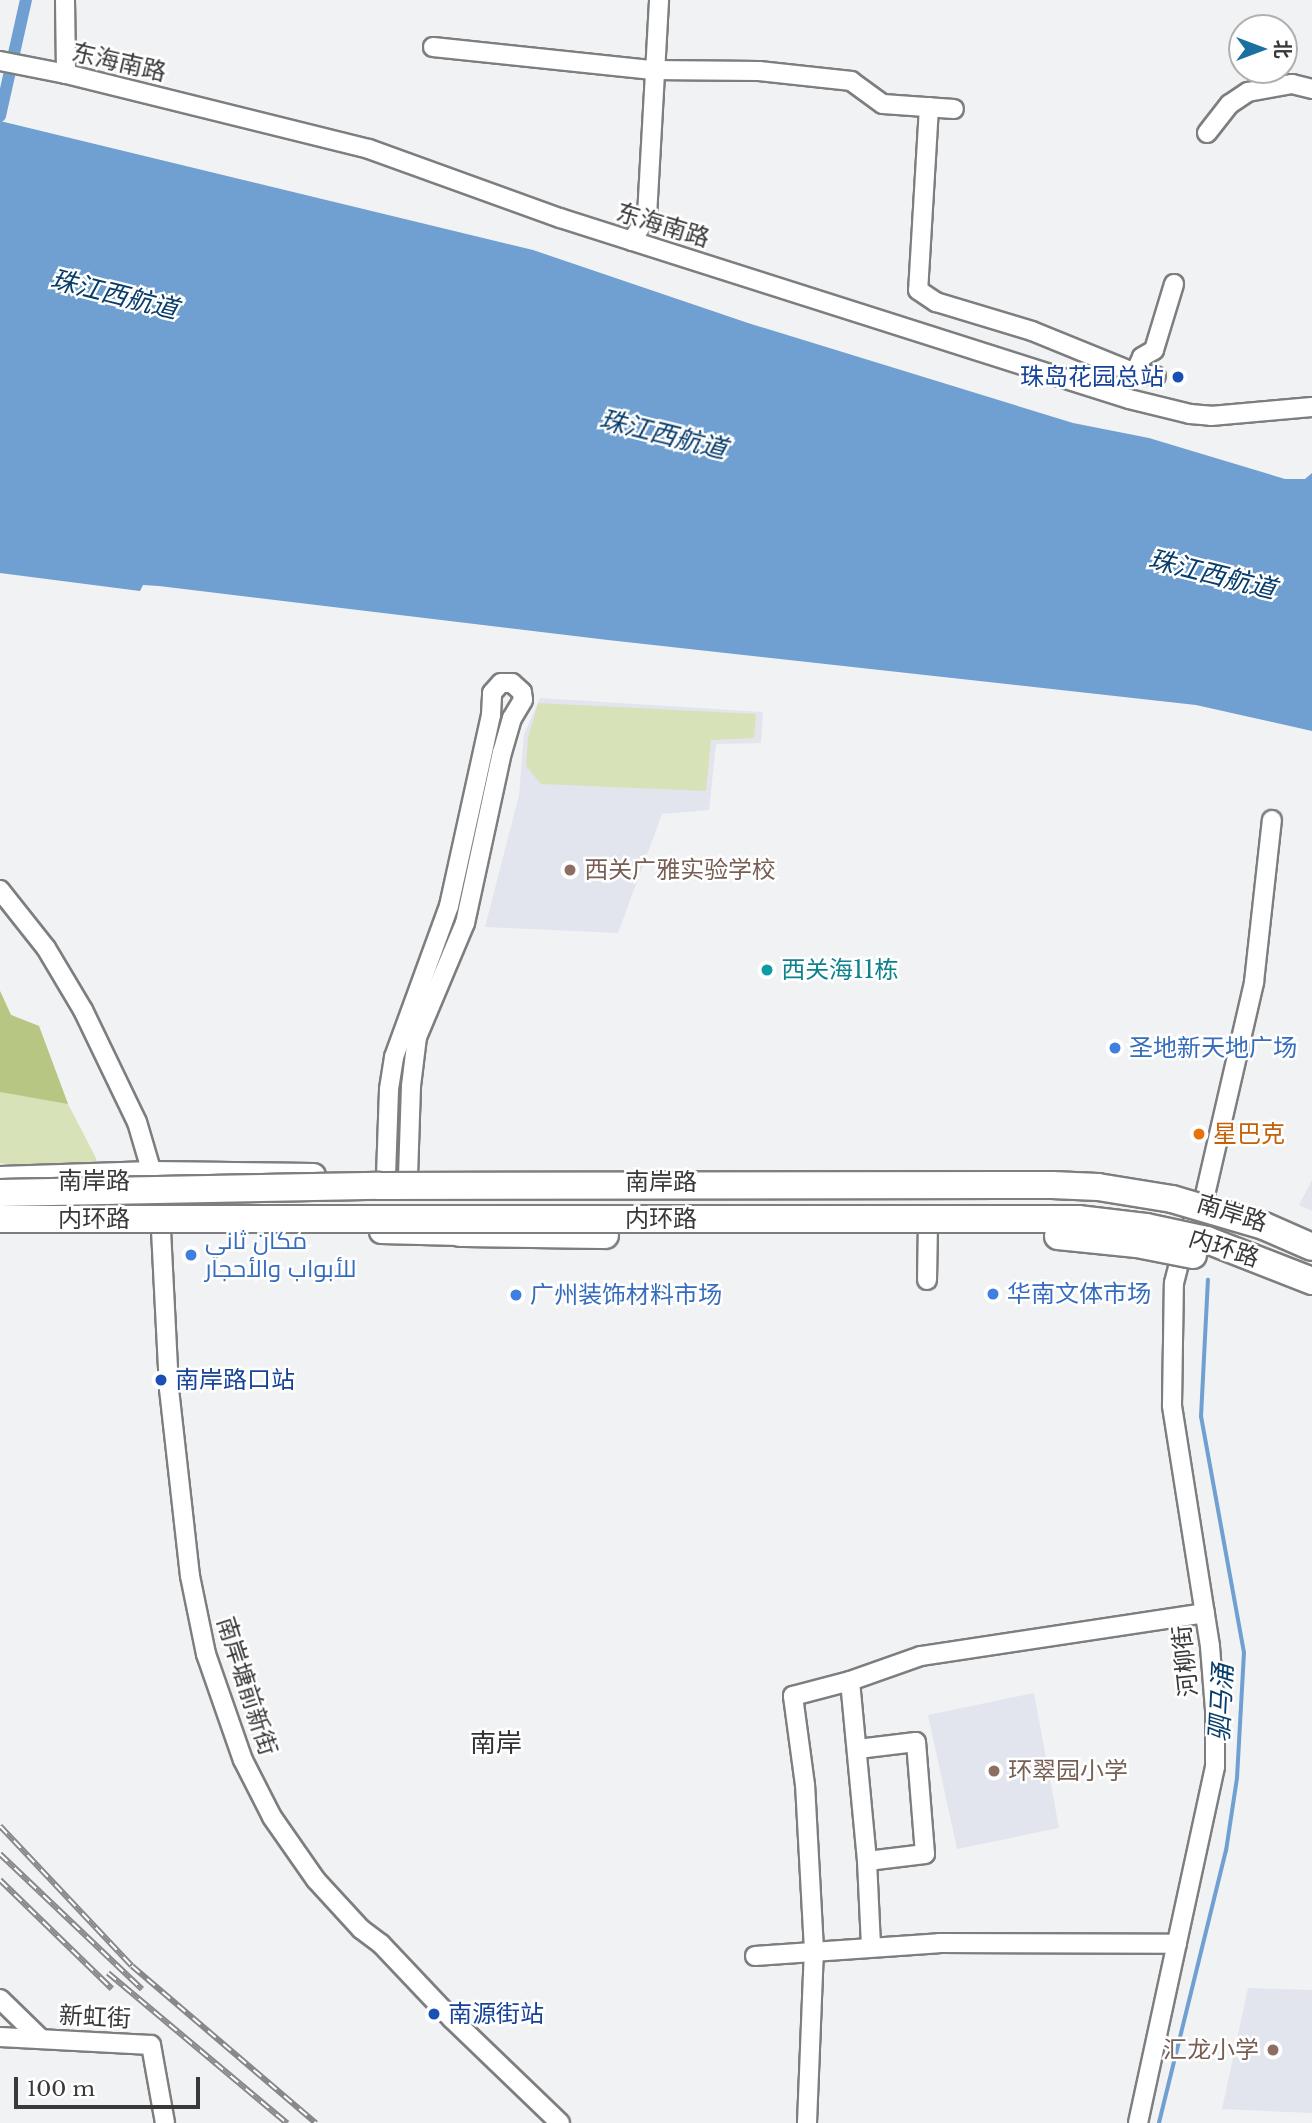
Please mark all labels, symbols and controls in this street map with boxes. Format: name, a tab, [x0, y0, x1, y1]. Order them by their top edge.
north arrow	[1228, 14, 1298, 84]
street label: 东海南路	[69, 37, 169, 87]
text: 北	[1271, 39, 1294, 59]
street label: 东海南路	[613, 197, 713, 253]
water label: 珠江西航道	[47, 264, 181, 326]
place label: 珠岛花园总站	[1020, 363, 1164, 391]
marker: 珠岛花园总站	[1170, 369, 1186, 385]
water label: 珠江西航道	[596, 404, 730, 466]
water label: 珠江西航道	[1145, 544, 1279, 606]
place label: 西关广雅实验学校	[584, 856, 776, 884]
marker: 西关广雅实验学校	[562, 862, 578, 878]
place label: 西关海11栋	[781, 956, 898, 984]
marker: 西关海11栋	[759, 962, 775, 978]
place label: 圣地新天地广场	[1129, 1034, 1297, 1062]
marker: 圣地新天地广场	[1107, 1040, 1123, 1056]
place label: 星巴克	[1213, 1120, 1285, 1148]
marker: 星巴克	[1191, 1126, 1207, 1142]
street label: 南岸路	[58, 1167, 130, 1195]
street label: 南岸路	[625, 1168, 697, 1196]
street label: 南岸路	[1193, 1189, 1271, 1237]
street label: 内环路	[58, 1205, 130, 1233]
street label: 内环路	[625, 1205, 697, 1233]
street label: 内环路	[1185, 1223, 1263, 1273]
place label: مكان ثاني للأبواب والأحجار	[205, 1227, 356, 1283]
marker: مكان ثاني للأبواب والأحجار	[183, 1247, 199, 1263]
place label: 华南文体市场	[1007, 1280, 1151, 1308]
place label: 广州装饰材料市场	[530, 1281, 722, 1309]
marker: 华南文体市场	[985, 1286, 1001, 1302]
marker: 广州装饰材料市场	[508, 1287, 524, 1303]
place label: 南岸路口站	[175, 1366, 295, 1394]
marker: 南岸路口站	[153, 1372, 169, 1388]
street label: 南岸塘前新街	[211, 1613, 283, 1759]
street label: 河柳街	[1167, 1624, 1203, 1698]
water label: 驷马涌	[1204, 1663, 1240, 1743]
district label: 南岸	[470, 1728, 522, 1760]
place label: 环翠园小学	[1008, 1757, 1128, 1785]
marker: 环翠园小学	[986, 1763, 1002, 1779]
place label: 南源街站	[448, 2000, 544, 2028]
street label: 新虹街	[58, 2001, 132, 2033]
marker: 南源街站	[426, 2006, 442, 2022]
place label: 汇龙小学	[1163, 2036, 1259, 2064]
marker: 汇龙小学	[1265, 2042, 1281, 2058]
scale bar	[18, 2064, 203, 2108]
text: 100 m	[27, 2076, 95, 2102]

